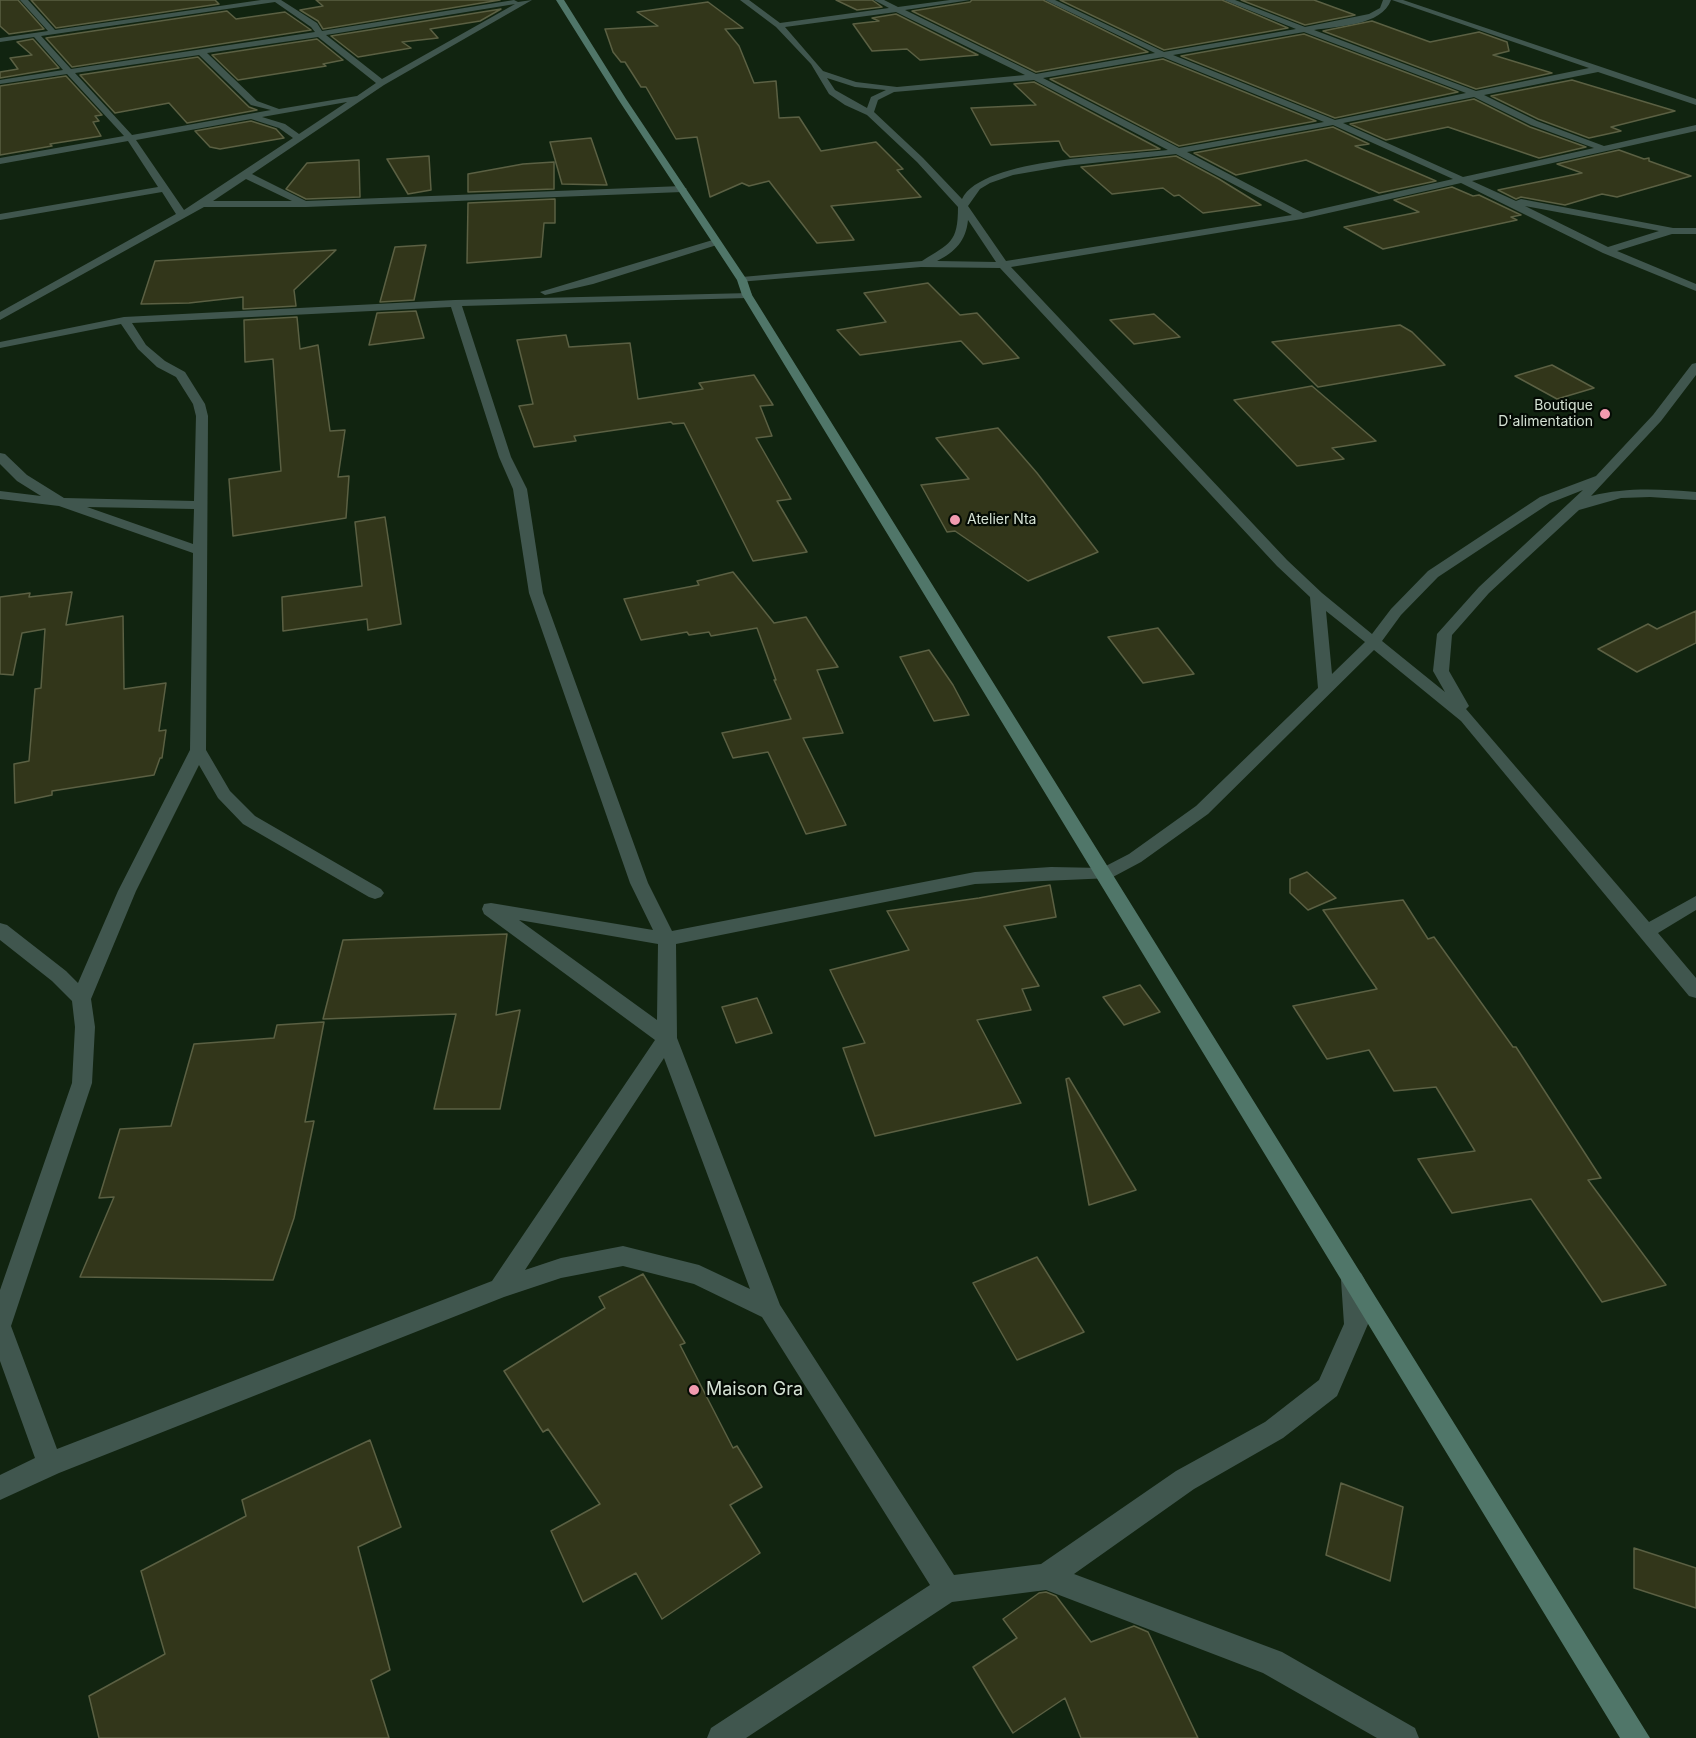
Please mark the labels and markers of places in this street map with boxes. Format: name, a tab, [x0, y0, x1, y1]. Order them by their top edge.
place label: Boutique D'alimentation	[1498, 398, 1593, 430]
marker: Boutique D'alimentation	[1598, 407, 1612, 421]
place label: Atelier Nta	[967, 512, 1036, 528]
marker: Atelier Nta	[948, 513, 962, 527]
place label: Maison Gra	[706, 1379, 803, 1401]
marker: Maison Gra	[687, 1383, 701, 1397]

